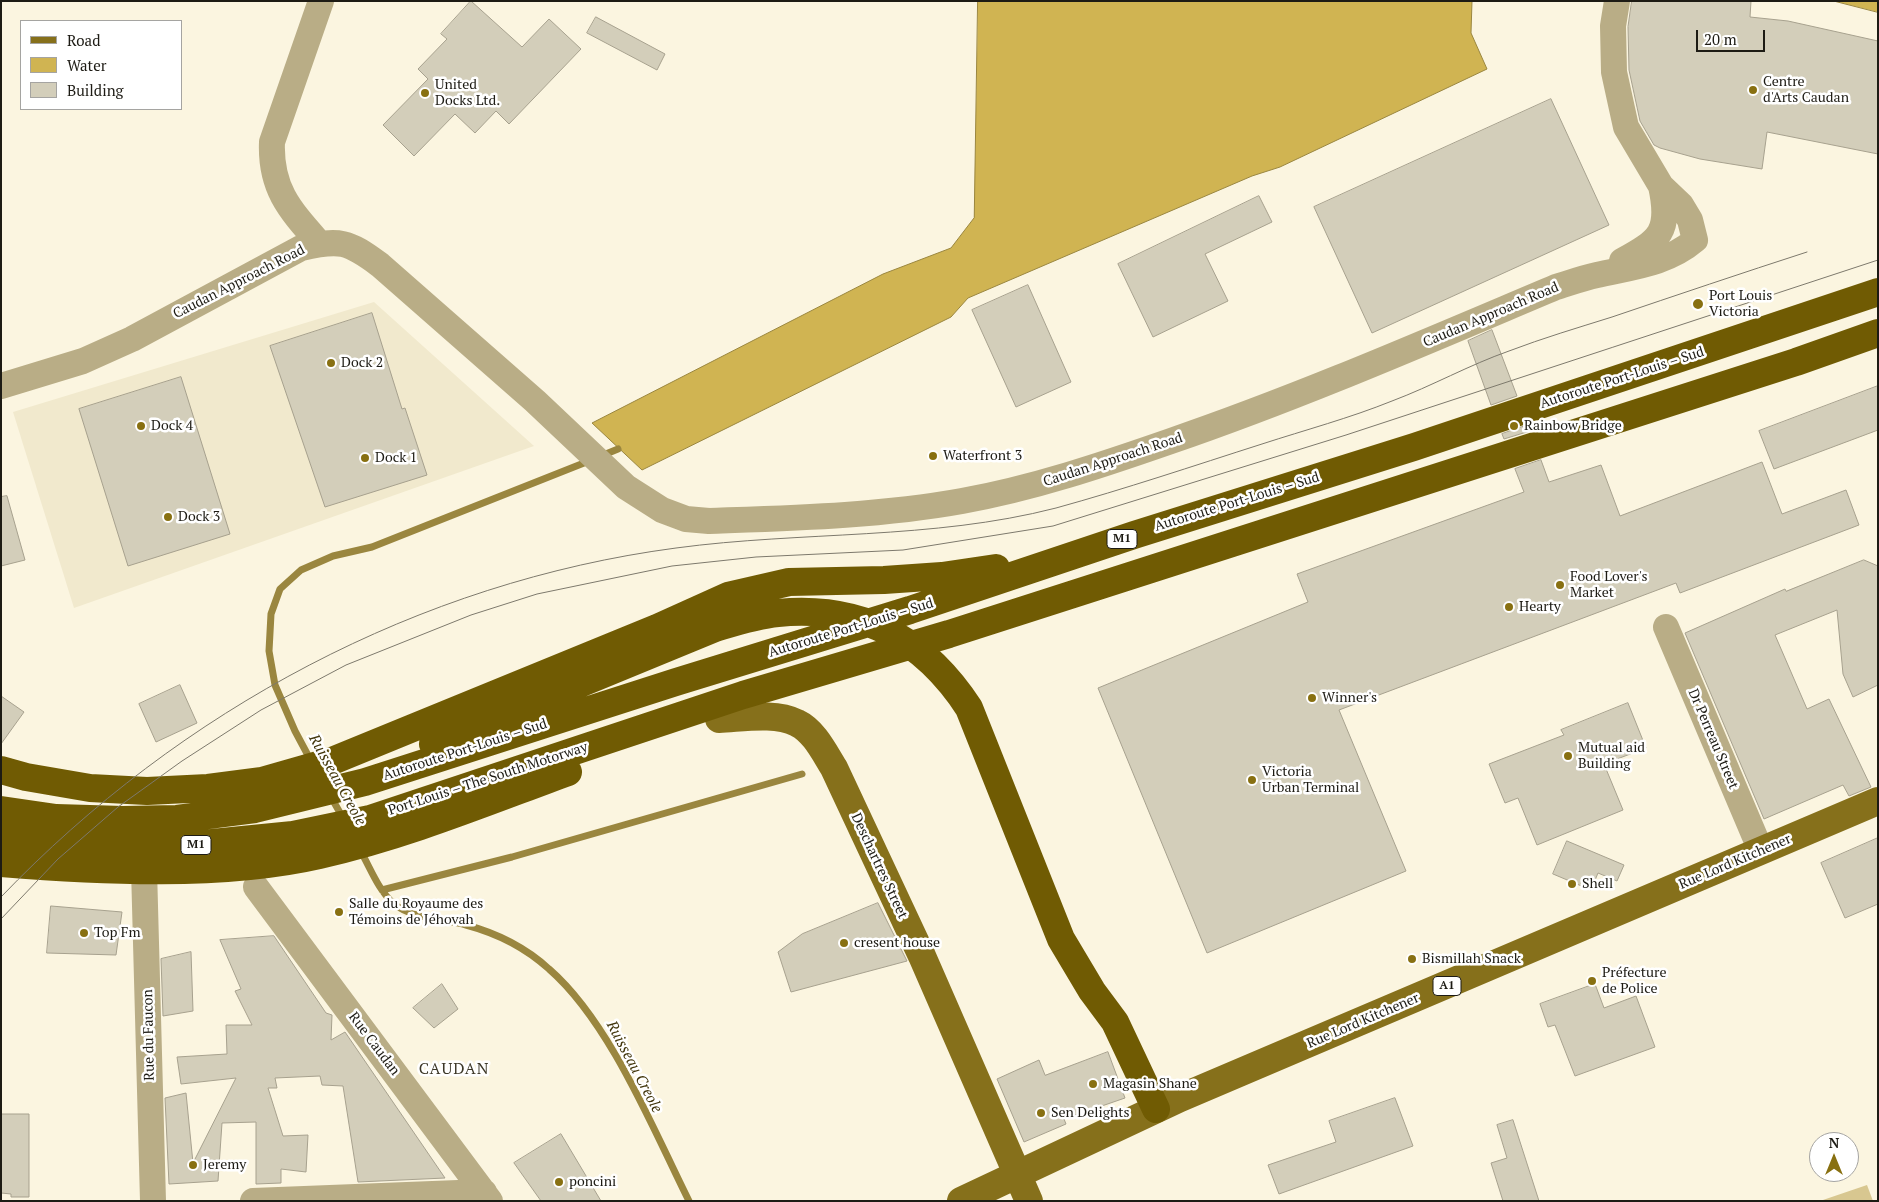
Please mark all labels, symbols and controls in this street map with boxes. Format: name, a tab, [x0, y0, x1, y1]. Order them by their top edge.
legend	[20, 20, 182, 110]
scale bar	[1699, 20, 1768, 52]
text: 20 m	[1704, 29, 1737, 49]
text: Road	[67, 30, 100, 50]
text: Water	[67, 55, 106, 75]
place label: Centre d'Arts Caudan	[1763, 74, 1849, 106]
place label: United Docks Ltd.	[435, 77, 500, 110]
text: Building	[67, 80, 124, 100]
marker: Centre d'Arts Caudan	[1747, 84, 1759, 96]
marker: United Docks Ltd.	[419, 87, 431, 99]
street label: Caudan Approach Road	[170, 241, 308, 323]
street label: Caudan Approach Road	[1421, 279, 1561, 351]
place label: Port Louis Victoria	[1709, 288, 1772, 321]
marker: Port Louis Victoria	[1691, 297, 1705, 311]
street label: Autoroute Port-Louis – Sud	[1538, 344, 1706, 412]
place label: Dock 2	[341, 355, 383, 371]
marker: Dock 2	[325, 357, 337, 369]
place label: Dock 4	[151, 418, 193, 434]
place label: Rainbow Bridge	[1524, 418, 1622, 434]
marker: Dock 4	[135, 420, 147, 432]
marker: Rainbow Bridge	[1508, 420, 1520, 432]
street label: Caudan Approach Road	[1041, 430, 1185, 490]
place label: Waterfront 3	[943, 448, 1022, 464]
place label: Dock 1	[375, 450, 417, 466]
marker: Waterfront 3	[927, 450, 939, 462]
marker: Dock 1	[359, 452, 371, 464]
street label: Autoroute Port-Louis – Sud	[1153, 469, 1321, 535]
place label: Dock 3	[178, 509, 220, 525]
marker: Dock 3	[162, 511, 174, 523]
road number: M1	[1107, 530, 1137, 548]
place label: Food Lover's Market	[1570, 569, 1647, 602]
marker: Food Lover's Market	[1554, 579, 1566, 591]
street label: Autoroute Port-Louis – Sud	[767, 595, 935, 661]
place label: Hearty	[1519, 599, 1561, 615]
marker: Hearty	[1503, 601, 1515, 613]
street label: Dr Perreau Street	[1684, 686, 1742, 792]
place label: Winner's	[1322, 690, 1377, 706]
marker: Winner's	[1306, 692, 1318, 704]
street label: Autoroute Port-Louis – Sud	[381, 716, 549, 784]
water label: Ruisseau Creole	[305, 731, 369, 829]
street label: Port Louis – The South Motorway	[386, 739, 590, 819]
place label: Mutual aid Building	[1578, 740, 1645, 772]
marker: Mutual aid Building	[1562, 750, 1574, 762]
place label: Victoria Urban Terminal	[1262, 764, 1359, 796]
marker: Victoria Urban Terminal	[1246, 774, 1258, 786]
street label: Deschartres Street	[847, 811, 911, 921]
street label: Rue Lord Kitchener	[1676, 831, 1794, 893]
road number: M1	[181, 836, 211, 854]
place label: Shell	[1582, 876, 1613, 892]
marker: Shell	[1566, 878, 1578, 890]
place label: Salle du Royaume des Témoins de Jéhovah	[349, 896, 483, 929]
marker: Salle du Royaume des Témoins de Jéhovah	[333, 906, 345, 918]
place label: Top Fm	[94, 925, 141, 941]
marker: Top Fm	[78, 927, 90, 939]
place label: cresent house	[854, 935, 940, 951]
marker: cresent house	[838, 937, 850, 949]
place label: Bismillah Snack	[1422, 951, 1521, 967]
marker: Bismillah Snack	[1406, 953, 1418, 965]
place label: Préfecture de Police	[1602, 965, 1666, 998]
marker: Préfecture de Police	[1586, 975, 1598, 987]
road number: A1	[1433, 976, 1461, 996]
street label: Rue du Faucon	[140, 989, 158, 1081]
street label: Rue Lord Kitchener	[1304, 990, 1422, 1052]
street label: Rue Caudan	[345, 1009, 403, 1079]
water label: Ruisseau Creole	[602, 1018, 666, 1116]
district label: CAUDAN	[418, 1059, 490, 1079]
place label: Magasin Shane	[1103, 1076, 1197, 1092]
marker: Magasin Shane	[1087, 1078, 1099, 1090]
place label: Sen Delights	[1051, 1105, 1129, 1121]
marker: Sen Delights	[1035, 1107, 1047, 1119]
north arrow	[1809, 1132, 1859, 1182]
text: N	[1829, 1133, 1839, 1152]
place label: Jeremy	[203, 1157, 246, 1173]
marker: Jeremy	[187, 1159, 199, 1171]
place label: poncini	[569, 1174, 616, 1190]
marker: poncini	[553, 1176, 565, 1188]

